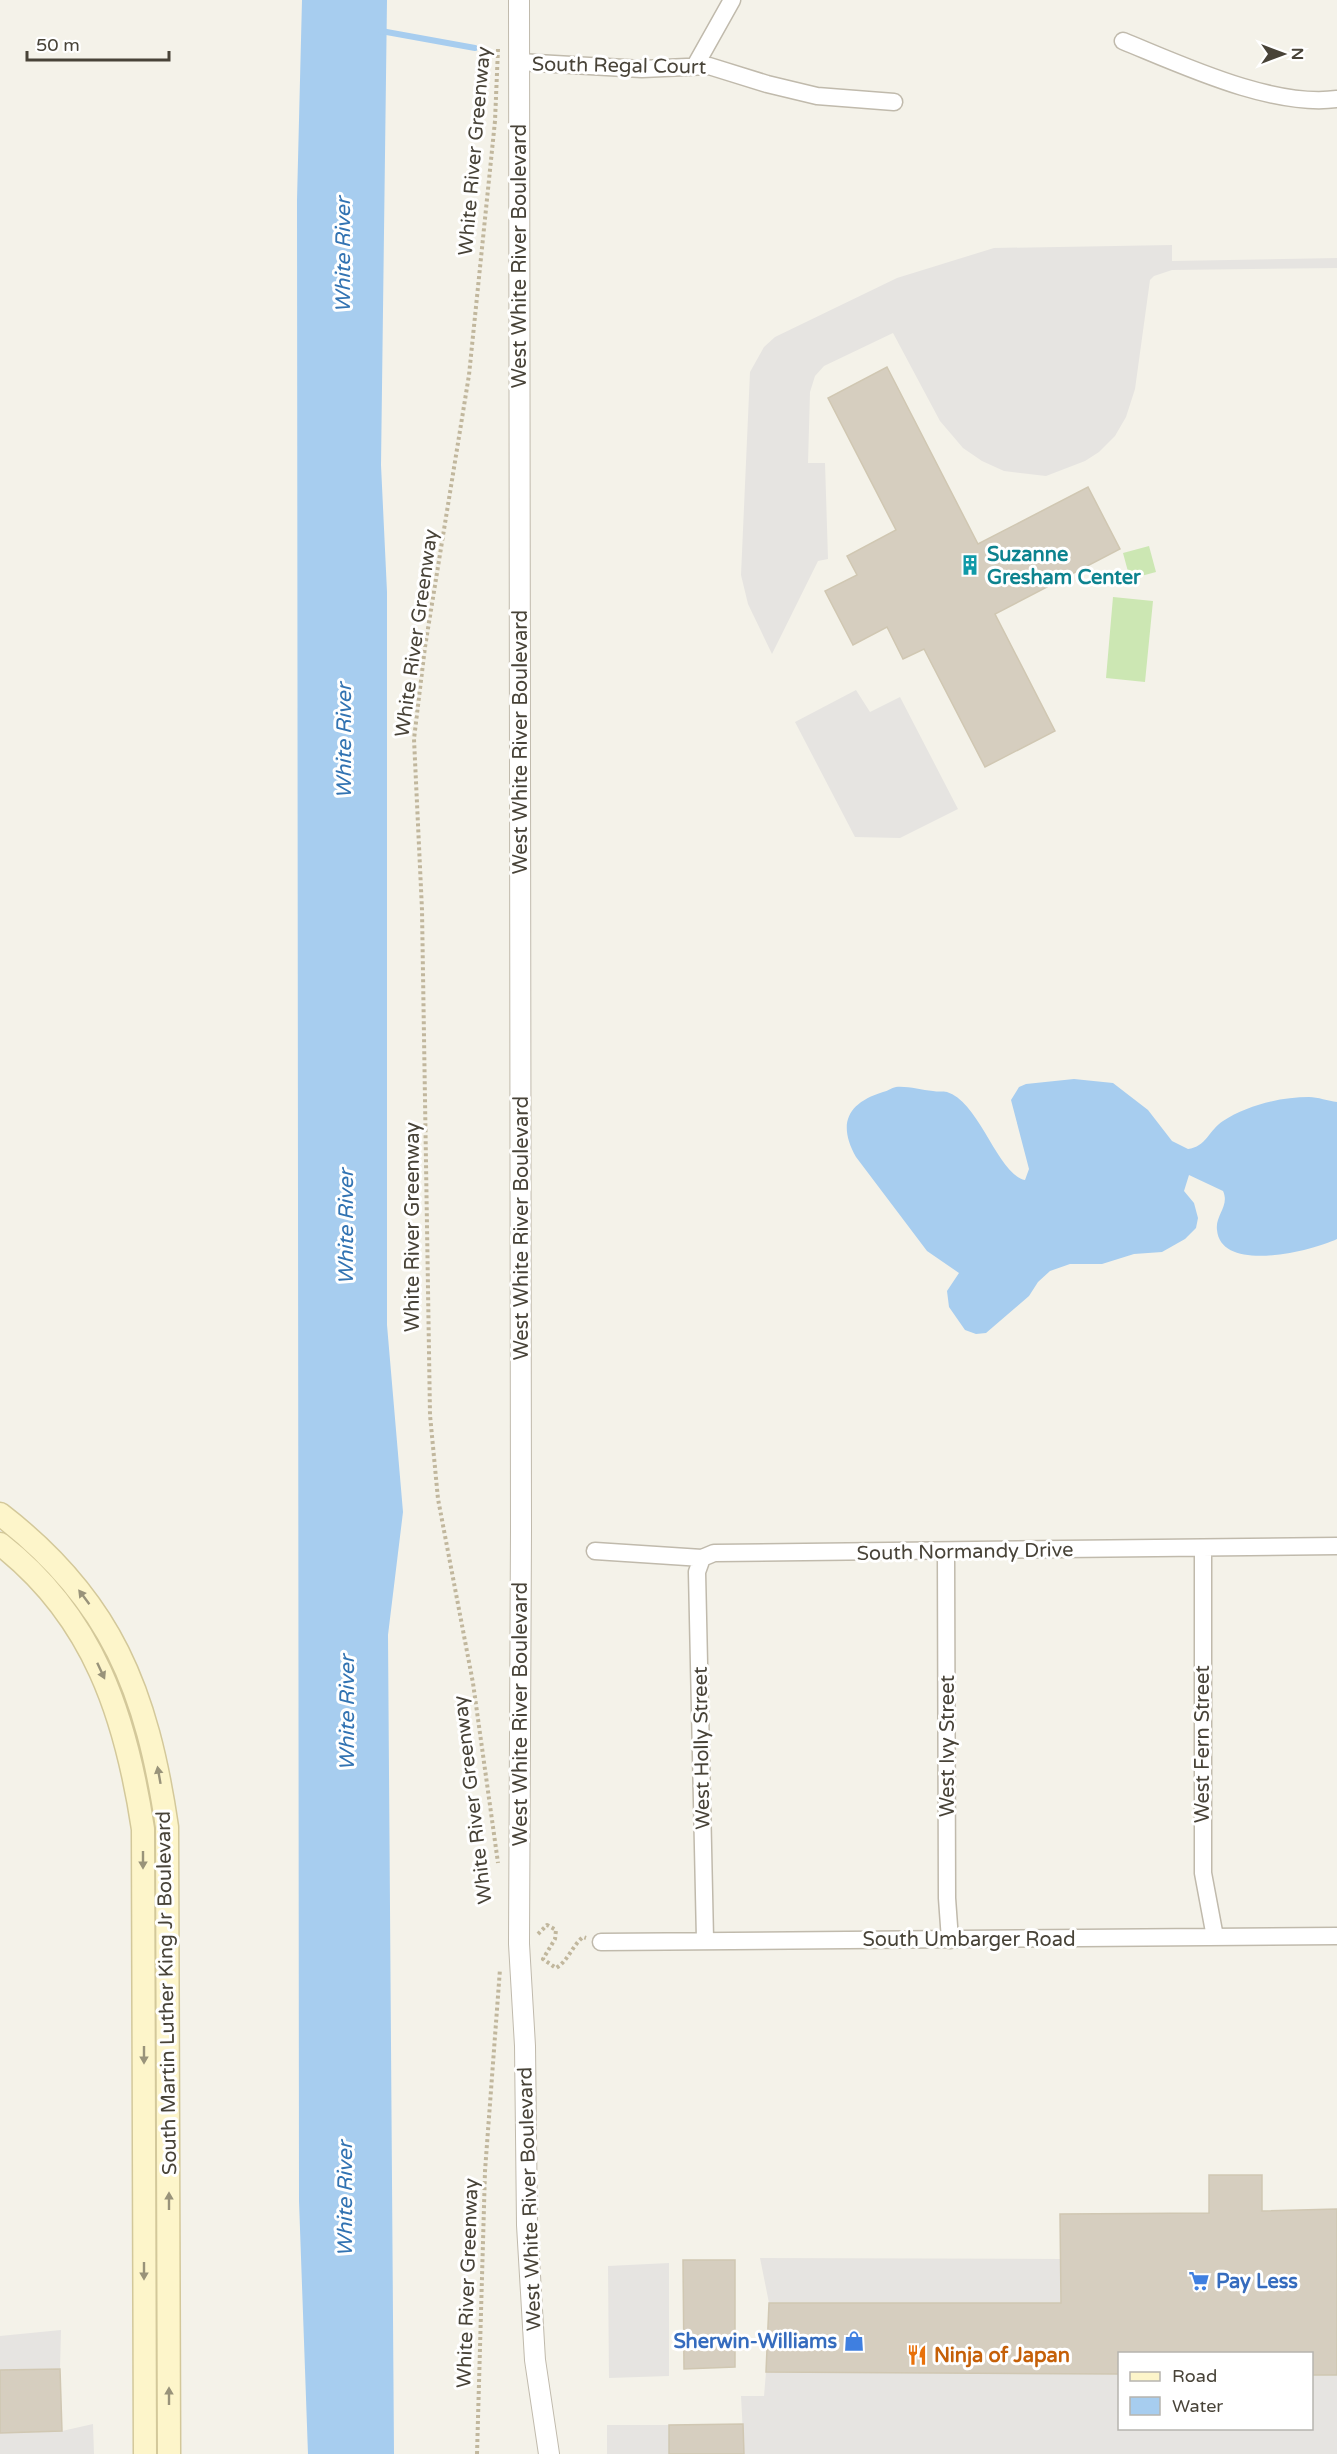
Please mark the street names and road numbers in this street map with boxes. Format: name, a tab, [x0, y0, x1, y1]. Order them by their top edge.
street label: White River Greenway	[454, 45, 496, 257]
street label: South Regal Court	[532, 52, 707, 80]
street label: West White River Boulevard	[508, 124, 532, 388]
street label: White River Greenway	[390, 527, 444, 739]
street label: West White River Boulevard	[509, 610, 533, 874]
street label: West White River Boulevard	[510, 1096, 534, 1360]
street label: White River Greenway	[401, 1122, 425, 1332]
street label: South Normandy Drive	[856, 1538, 1074, 1566]
street label: West White River Boulevard	[509, 1582, 533, 1846]
street label: West Fern Street	[1191, 1665, 1215, 1823]
street label: West Holly Street	[689, 1666, 715, 1830]
street label: West Ivy Street	[936, 1675, 960, 1817]
street label: White River Greenway	[448, 1694, 498, 1906]
street label: South Martin Luther King Jr Boulevard	[152, 1811, 182, 2175]
street label: South Umbarger Road	[862, 1928, 1076, 1952]
street label: West White River Boulevard	[513, 2066, 547, 2331]
street label: White River Greenway	[452, 2177, 484, 2388]

